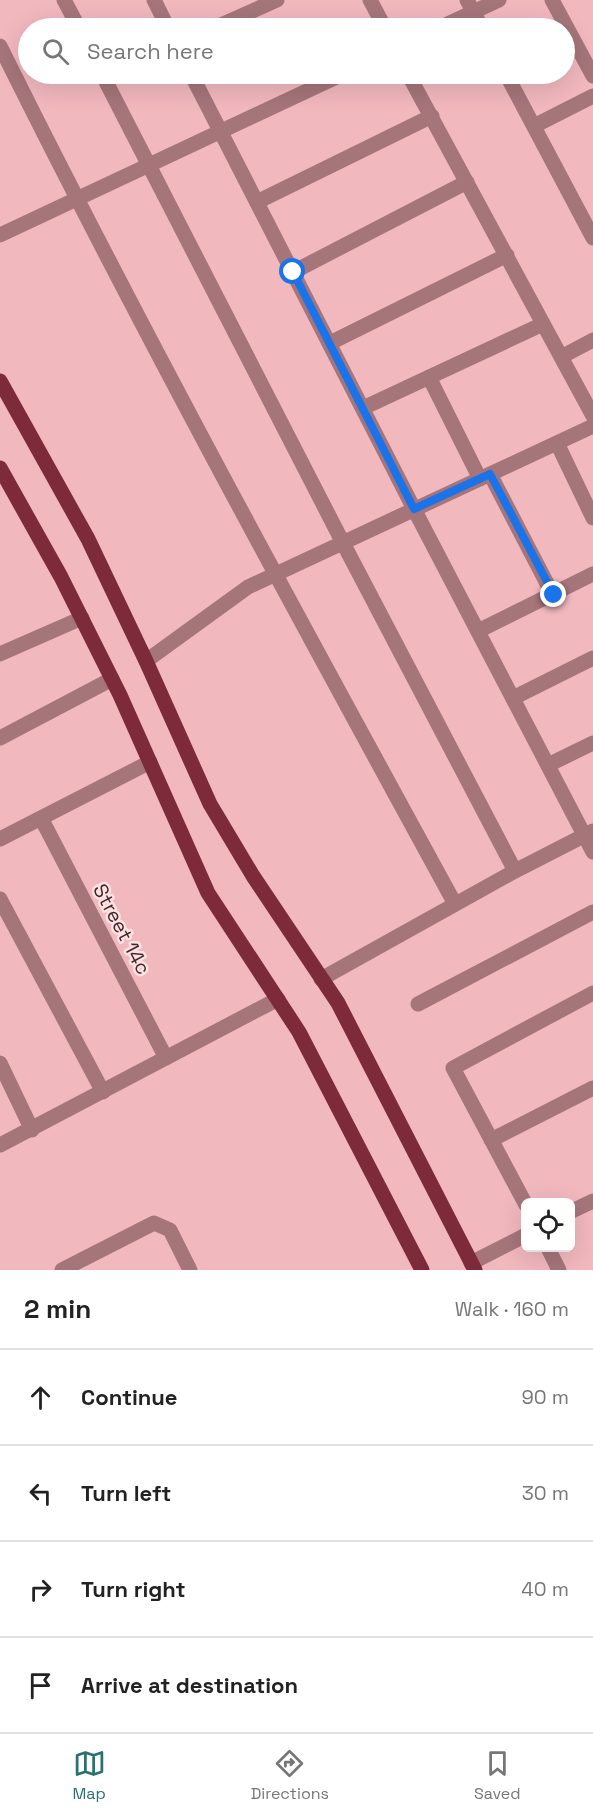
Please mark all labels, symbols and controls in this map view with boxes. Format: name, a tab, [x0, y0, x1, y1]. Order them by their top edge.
search box	[18, 18, 575, 84]
icon: search	[39, 35, 72, 68]
text: Search here	[87, 37, 214, 65]
route start	[279, 258, 305, 284]
route end	[540, 581, 566, 607]
street label: Street 14c	[87, 879, 157, 979]
map controls	[521, 1198, 575, 1252]
button: locate	[521, 1198, 575, 1252]
text: 2 min	[24, 1292, 91, 1326]
text: Walk · 160 m	[455, 1296, 569, 1322]
icon: ahead	[24, 1381, 57, 1414]
text: Continue	[81, 1383, 177, 1411]
text: 90 m	[522, 1384, 569, 1410]
icon: left	[24, 1477, 57, 1510]
text: Turn left	[81, 1479, 171, 1507]
text: 30 m	[522, 1480, 569, 1506]
icon: right	[24, 1573, 57, 1606]
text: Turn right	[81, 1575, 186, 1603]
text: 40 m	[521, 1576, 569, 1602]
icon: arrive	[24, 1669, 57, 1702]
text: Arrive at destination	[81, 1671, 298, 1699]
tab: Map	[72, 1747, 106, 1804]
tab: Directions	[251, 1747, 329, 1804]
tab: Saved	[474, 1747, 521, 1804]

